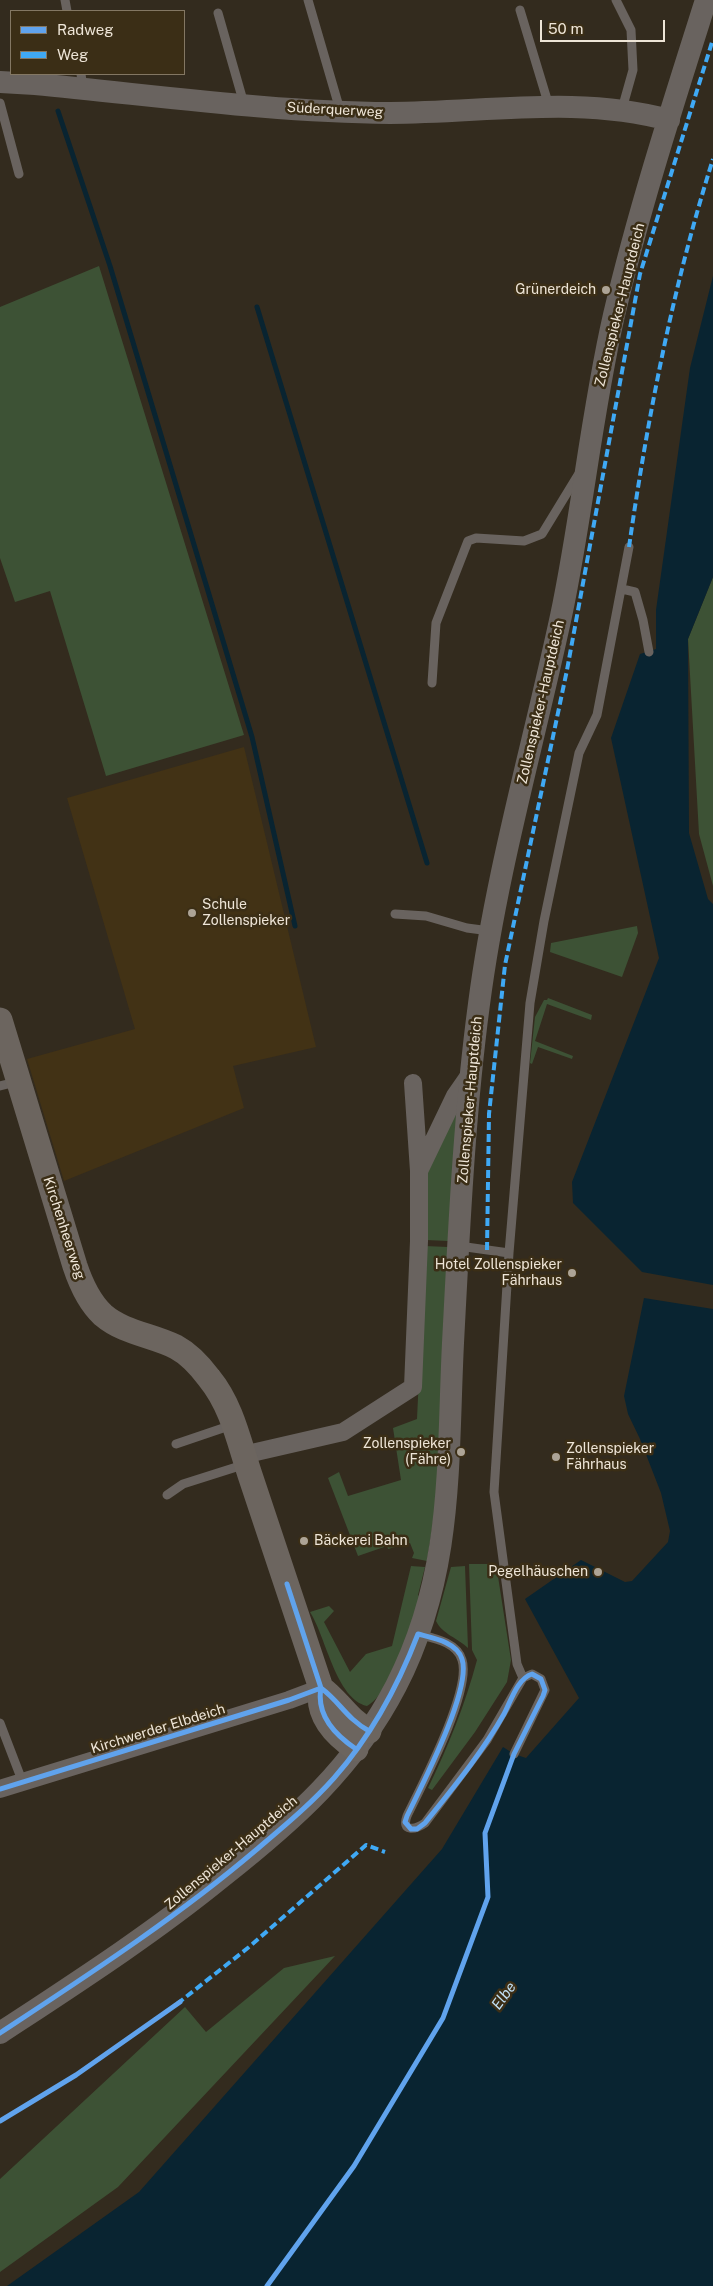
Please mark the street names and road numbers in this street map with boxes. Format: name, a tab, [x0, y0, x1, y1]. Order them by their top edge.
street label: Süderquerweg	[286, 99, 384, 121]
street label: Zollenspieker-Hauptdeich	[592, 221, 648, 389]
street label: Zollenspieker-Hauptdeich	[514, 618, 568, 786]
street label: Zollenspieker-Hauptdeich	[454, 1016, 486, 1184]
street label: Kirchenheerweg	[39, 1175, 89, 1281]
street label: Kirchwerder Elbdeich	[89, 1701, 227, 1757]
street label: Zollenspieker-Hauptdeich	[161, 1793, 301, 1913]

